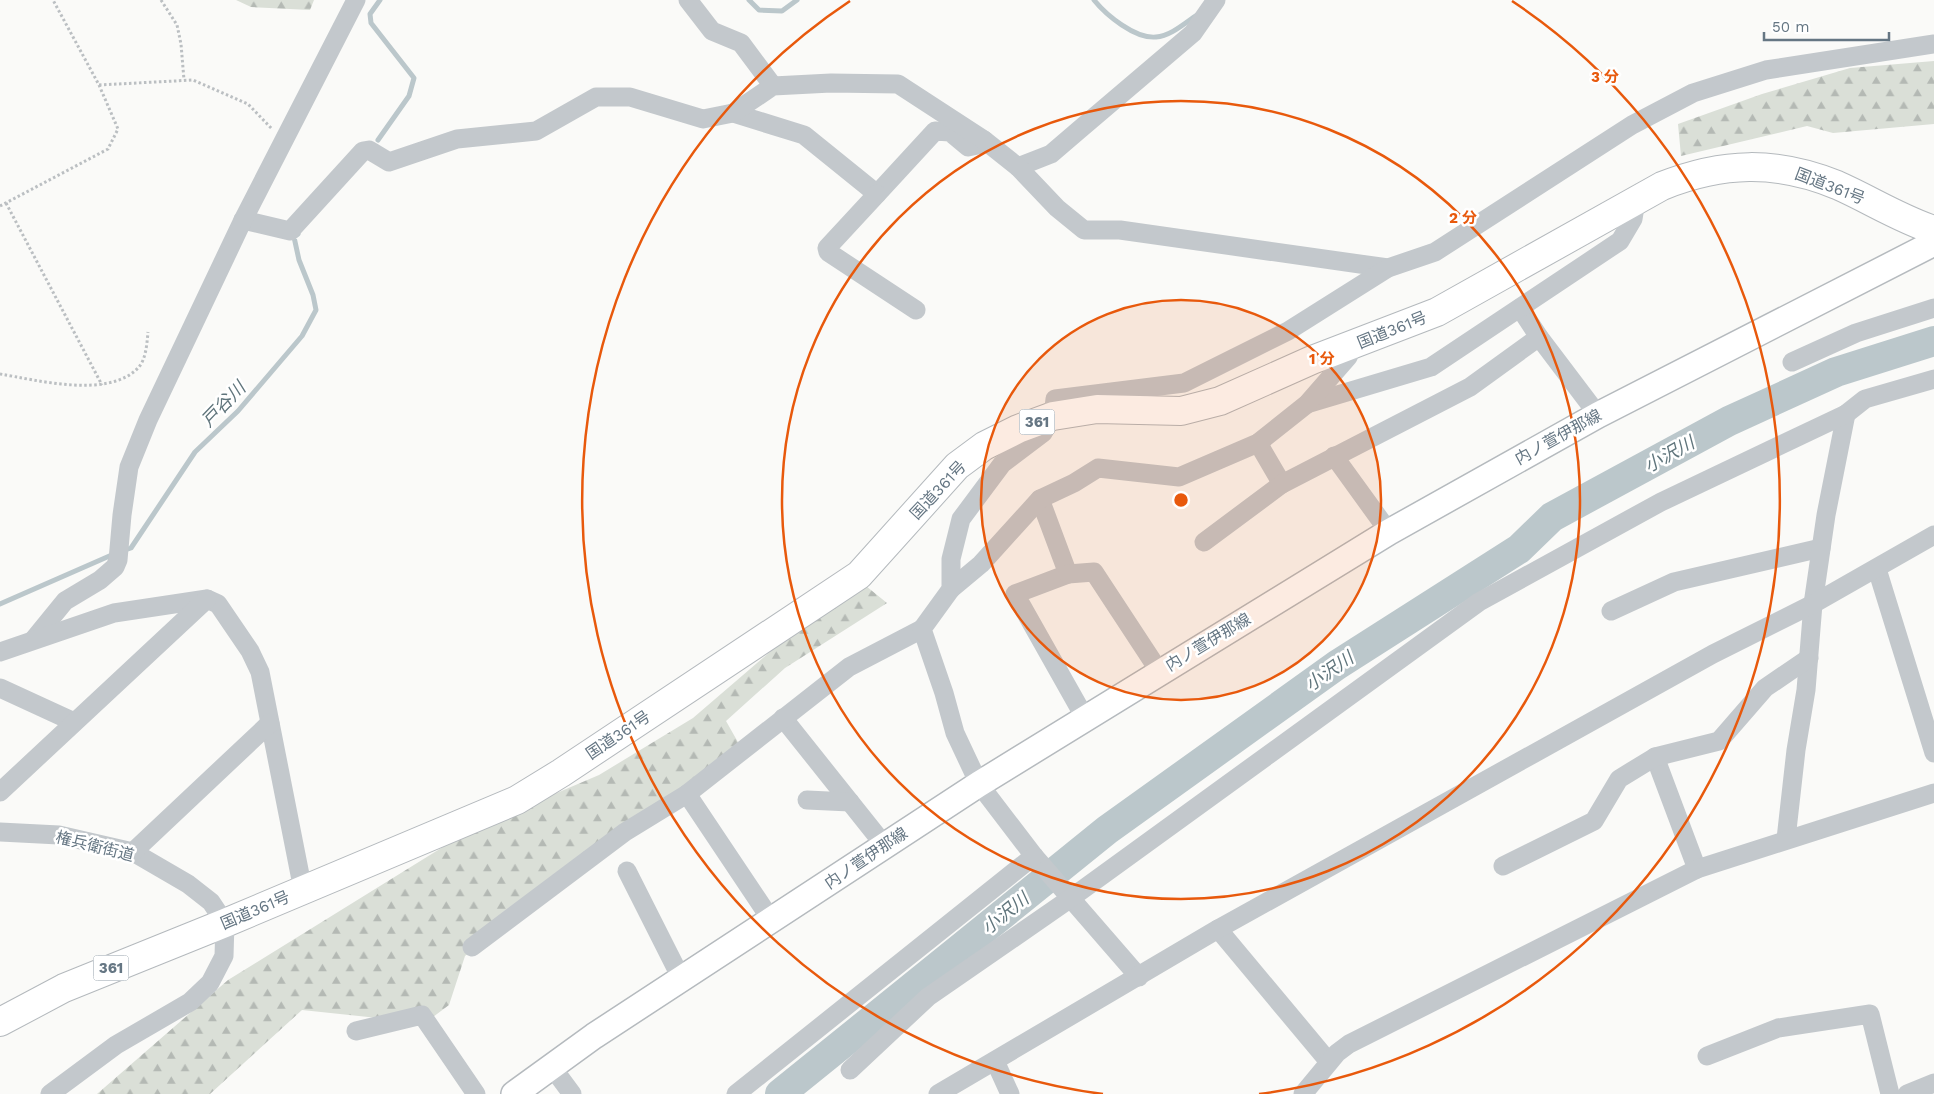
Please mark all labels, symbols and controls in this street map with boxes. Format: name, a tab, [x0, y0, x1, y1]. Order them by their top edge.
scale bar	[1764, 10, 1889, 42]
text: 50 m	[1772, 18, 1809, 36]
text: 3 分	[1591, 68, 1619, 86]
street label: 国道361号	[1792, 164, 1868, 208]
text: 2 分	[1449, 209, 1477, 227]
street label: 国道361号	[1354, 307, 1430, 353]
text: 1 分	[1309, 350, 1335, 368]
water label: 戸谷川	[197, 376, 251, 431]
street label: 内ノ萱伊那線	[1511, 405, 1605, 469]
road number: 361	[1020, 410, 1054, 434]
water label: 小沢川	[1640, 431, 1699, 476]
street label: 国道361号	[906, 457, 970, 523]
centre of rings	[1172, 491, 1190, 509]
street label: 内ノ萱伊那線	[1162, 609, 1254, 675]
water label: 小沢川	[1301, 646, 1359, 695]
street label: 国道361号	[582, 707, 654, 763]
street label: 内ノ萱伊那線	[821, 823, 911, 893]
street label: 権兵衛街道	[54, 827, 136, 865]
street label: 国道361号	[218, 887, 292, 933]
water label: 小沢川	[977, 887, 1034, 938]
road number: 361	[94, 956, 128, 980]

